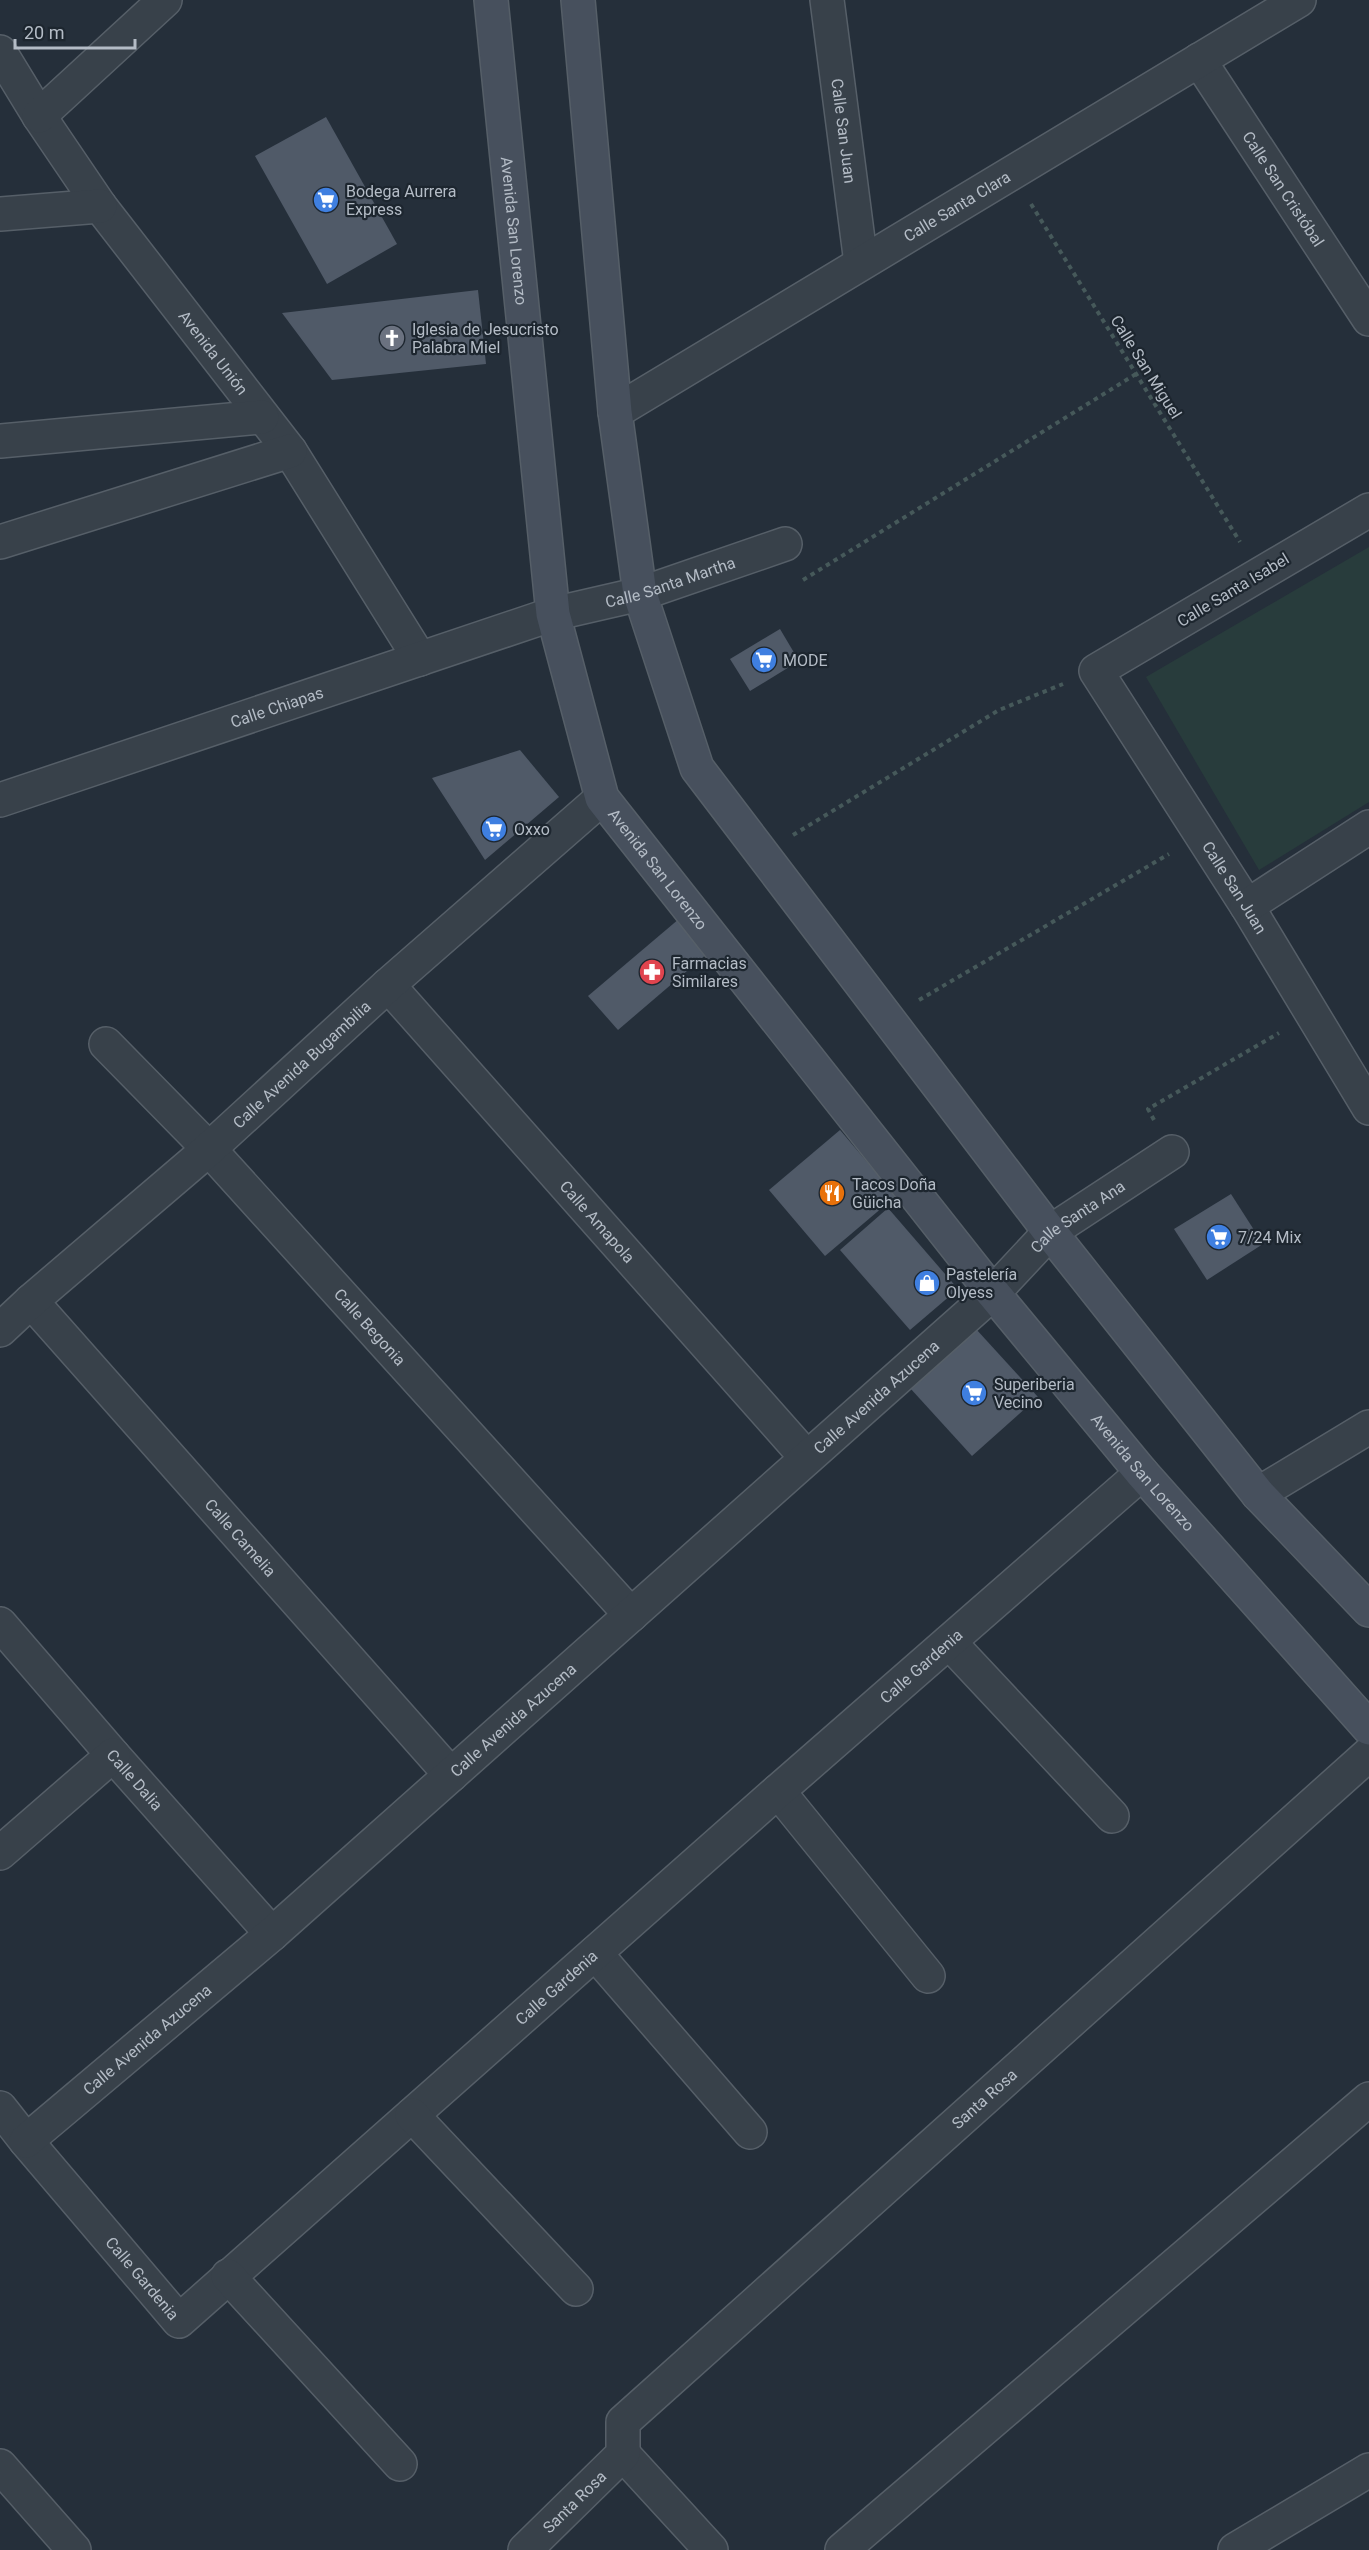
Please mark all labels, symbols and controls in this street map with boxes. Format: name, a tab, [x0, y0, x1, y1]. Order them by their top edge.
scale bar	[15, 12, 135, 50]
text: 20 m	[24, 22, 64, 43]
street label: Calle San Juan	[828, 77, 860, 184]
street label: Calle San Cristóbal	[1239, 127, 1328, 250]
street label: Avenida San Lorenzo	[497, 156, 531, 306]
street label: Calle Santa Clara	[900, 167, 1014, 246]
place label: Bodega Aurrera Express	[346, 182, 456, 219]
supermarket icon: Bodega Aurrera Express	[311, 185, 341, 215]
street label: Avenida Unión	[175, 306, 252, 398]
street label: Calle San Miguel	[1107, 312, 1185, 422]
place label: Iglesia de Jesucristo Palabra Miel	[412, 320, 559, 357]
church icon: Iglesia de Jesucristo Palabra Miel	[377, 323, 407, 353]
street label: Calle Santa Isabel	[1174, 549, 1292, 631]
street label: Calle Santa Martha	[603, 552, 738, 611]
supermarket icon: MODE	[749, 645, 779, 675]
place label: MODE	[783, 651, 828, 670]
street label: Calle Chiapas	[228, 682, 326, 731]
street label: Avenida San Lorenzo	[604, 805, 712, 933]
supermarket icon: Oxxo	[479, 814, 509, 844]
place label: Oxxo	[514, 820, 550, 839]
street label: Calle San Juan	[1198, 838, 1271, 937]
place label: Farmacias Similares	[672, 954, 747, 991]
pharmacy icon: Farmacias Similares	[637, 957, 667, 987]
street label: Calle Avenida Bugambilia	[229, 996, 374, 1132]
place label: Tacos Doña Güicha	[852, 1175, 936, 1212]
street label: Calle Santa Ana	[1026, 1176, 1128, 1257]
street label: Calle Amapola	[556, 1177, 639, 1266]
restaurant icon: Tacos Doña Güicha	[817, 1178, 847, 1208]
supermarket icon: 7/24 Mix	[1204, 1222, 1234, 1252]
place label: 7/24 Mix	[1238, 1228, 1301, 1247]
place label: Pastelería Olyess	[946, 1265, 1017, 1302]
shop icon: Pastelería Olyess	[912, 1268, 942, 1298]
street label: Calle Begonia	[330, 1284, 410, 1369]
street label: Calle Avenida Azucena	[810, 1336, 943, 1458]
place label: Superiberia Vecino	[994, 1375, 1075, 1412]
supermarket icon: Superiberia Vecino	[959, 1378, 989, 1408]
street label: Avenida San Lorenzo	[1087, 1410, 1199, 1535]
street label: Calle Camelia	[201, 1495, 280, 1580]
street label: Calle Gardenia	[876, 1625, 966, 1707]
street label: Calle Avenida Azucena	[446, 1659, 580, 1781]
street label: Calle Dalia	[103, 1745, 167, 1814]
street label: Calle Gardenia	[511, 1946, 601, 2028]
street label: Calle Avenida Azucena	[79, 1980, 215, 2099]
street label: Santa Rosa	[948, 2065, 1021, 2133]
street label: Calle Gardenia	[102, 2233, 183, 2324]
street label: Santa Rosa	[539, 2467, 610, 2537]

